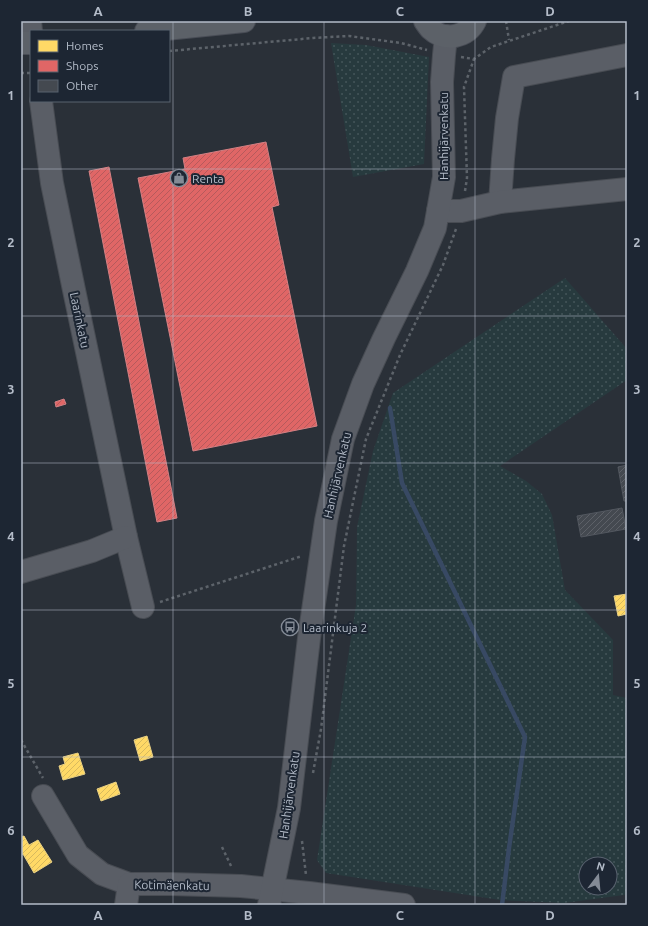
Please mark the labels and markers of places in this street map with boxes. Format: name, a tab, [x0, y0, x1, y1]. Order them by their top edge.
shop icon: Renta	[169, 168, 189, 188]
place label: Renta	[192, 172, 224, 185]
bus stop icon: Laarinkuja 2	[280, 617, 300, 637]
place label: Laarinkuja 2	[303, 621, 367, 634]

